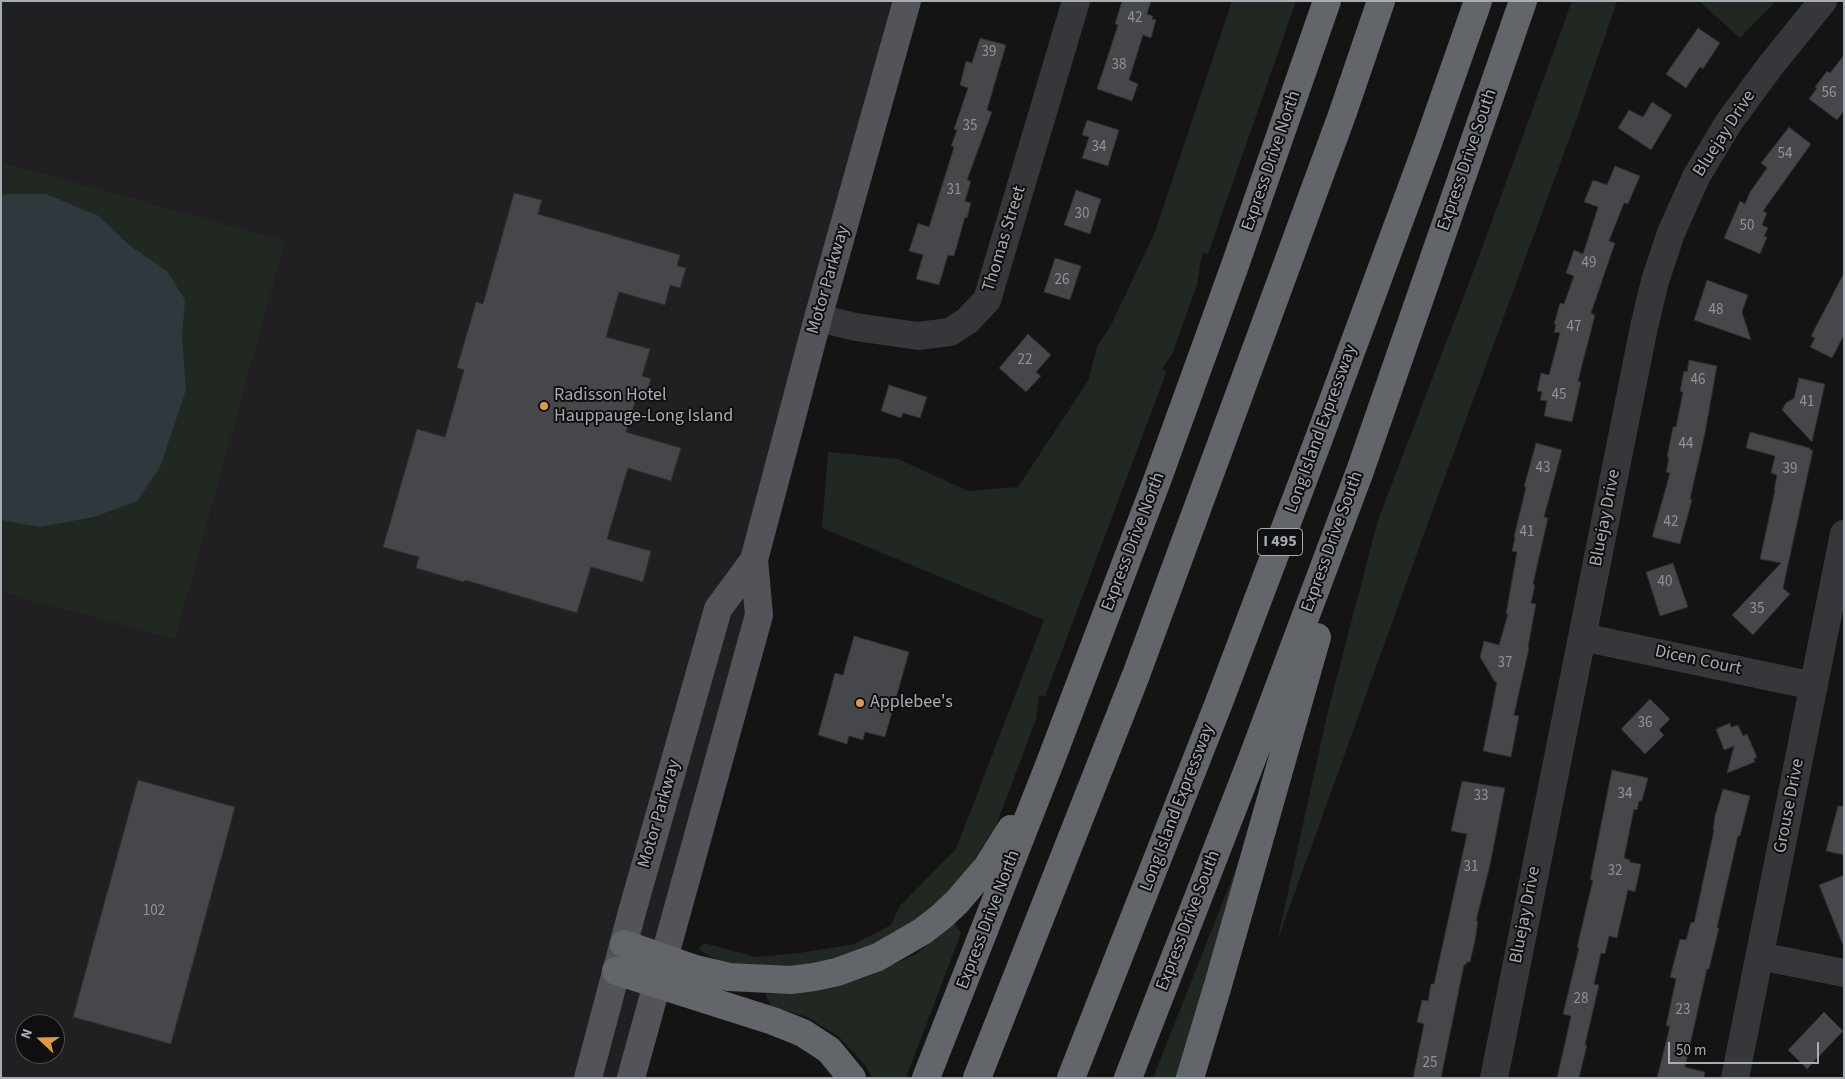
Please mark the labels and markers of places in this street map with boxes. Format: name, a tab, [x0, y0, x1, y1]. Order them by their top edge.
place label: Radisson Hotel Hauppauge-Long Island	[554, 385, 733, 428]
marker: Radisson Hotel Hauppauge-Long Island	[538, 400, 550, 412]
place label: Applebee's	[870, 692, 953, 714]
marker: Applebee's	[854, 697, 866, 709]

